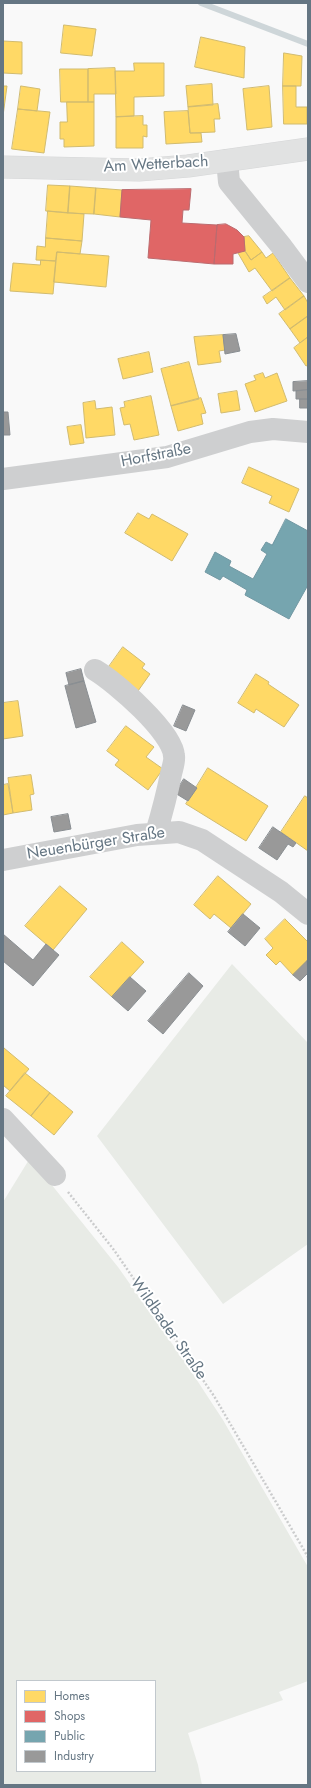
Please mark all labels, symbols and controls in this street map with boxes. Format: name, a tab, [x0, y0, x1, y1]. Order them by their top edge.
street label: Am Wetterbach	[103, 153, 209, 177]
street label: Horfstraße	[119, 440, 193, 472]
street label: Neuenbürger Straße	[26, 824, 166, 864]
street label: Wildbader Straße	[126, 1274, 210, 1384]
legend	[16, 1680, 156, 1772]
text: Homes	[54, 1687, 90, 1705]
text: Shops	[54, 1707, 85, 1725]
text: Public	[54, 1727, 85, 1745]
text: Industry	[54, 1747, 94, 1765]

